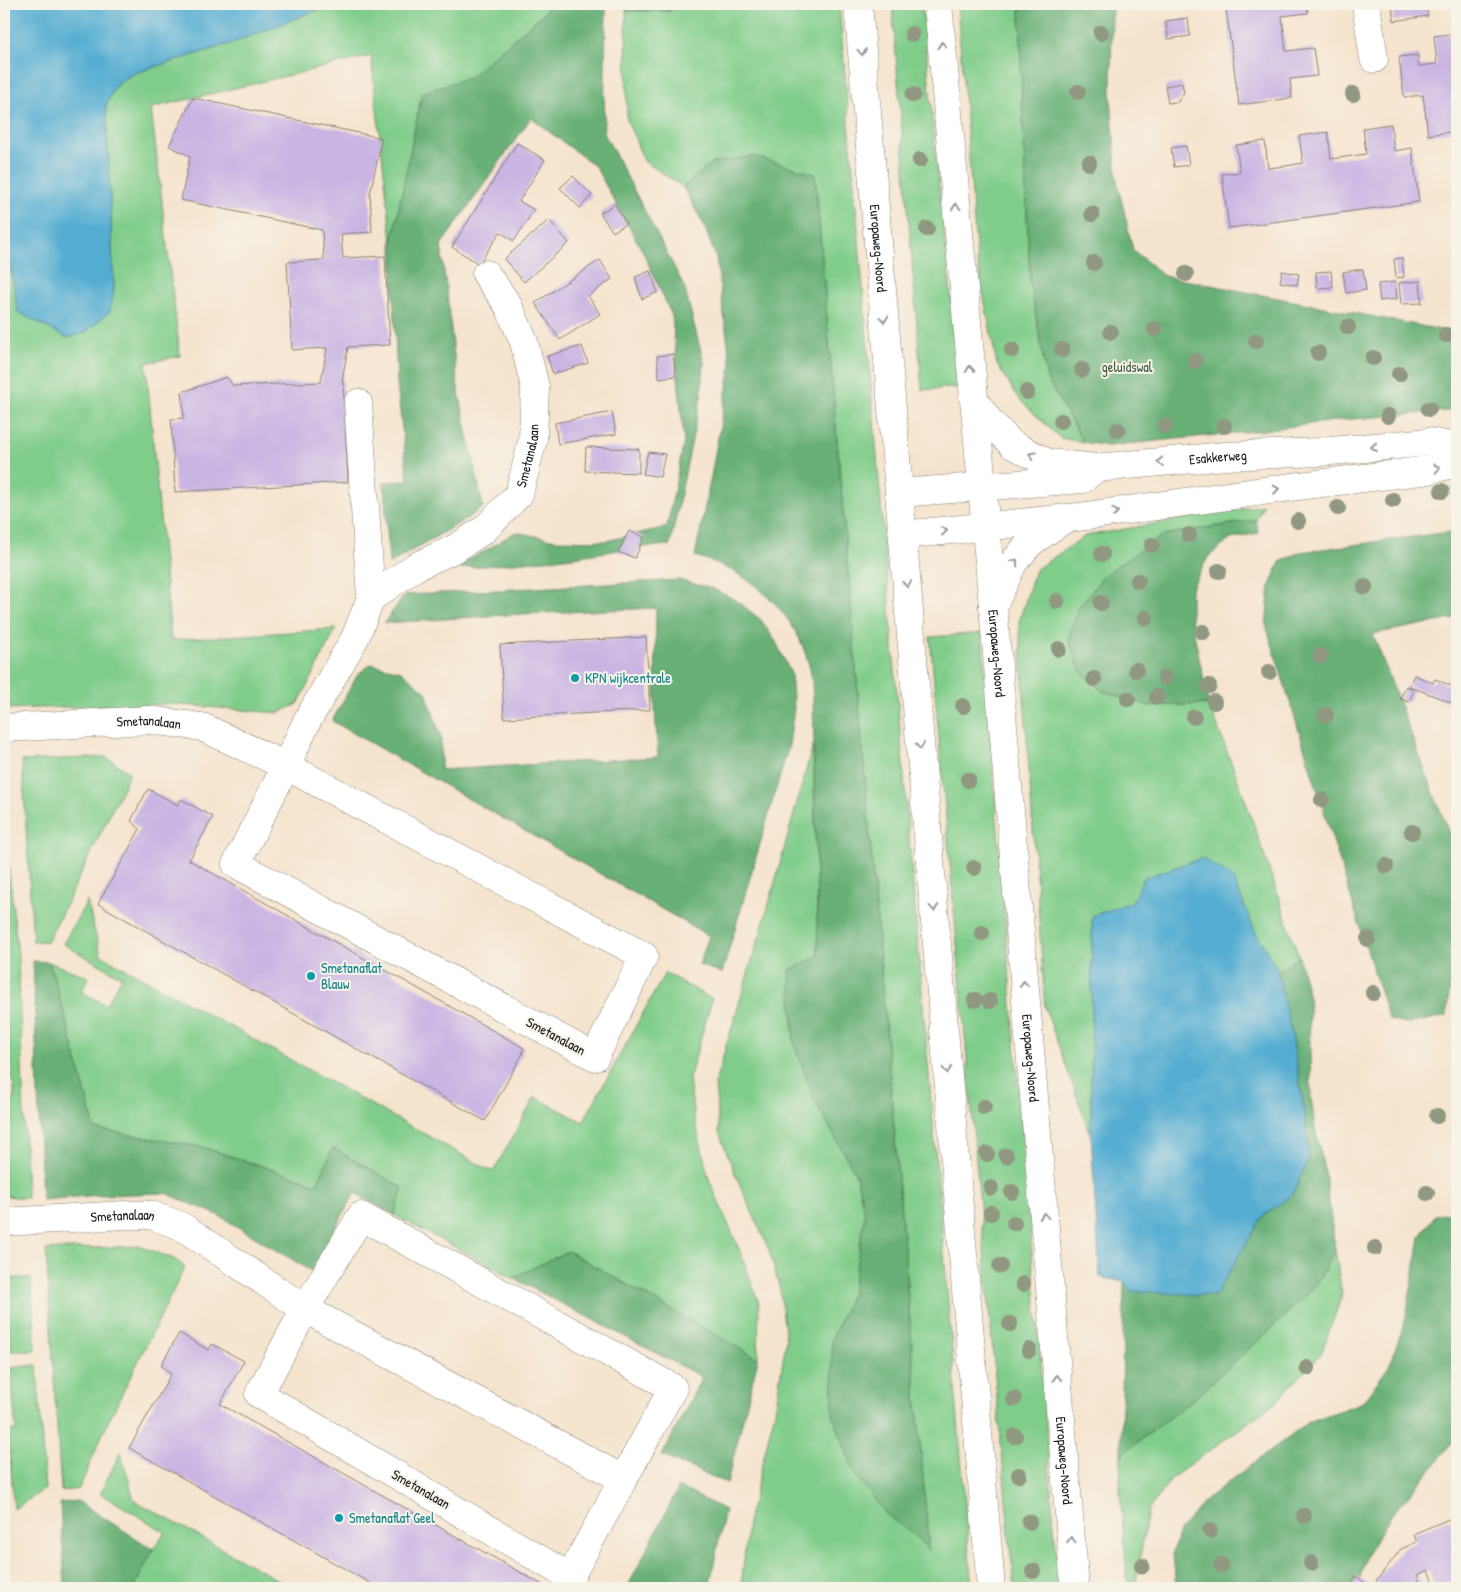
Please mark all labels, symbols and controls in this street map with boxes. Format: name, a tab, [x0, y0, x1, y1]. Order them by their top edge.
one-way arrow	[937, 41, 948, 49]
one-way arrow	[856, 49, 867, 57]
street label: Europaweg-Noord	[866, 203, 892, 293]
one-way arrow	[951, 203, 962, 211]
one-way arrow	[879, 315, 890, 323]
park label: geluidswal	[1102, 357, 1153, 377]
one-way arrow	[965, 364, 976, 372]
street label: Smetanalaan	[511, 423, 543, 489]
one-way arrow	[1370, 441, 1378, 452]
street label: Esakkerweg	[1188, 445, 1247, 468]
one-way arrow	[1028, 451, 1037, 461]
one-way arrow	[1156, 456, 1164, 467]
one-way arrow	[1432, 463, 1441, 474]
one-way arrow	[1272, 484, 1280, 495]
one-way arrow	[1111, 507, 1119, 518]
one-way arrow	[940, 526, 948, 537]
one-way arrow	[1009, 558, 1018, 568]
one-way arrow	[901, 580, 912, 588]
street label: Europaweg-Noord	[984, 609, 1011, 698]
place label: KPN wijkcentrale	[585, 668, 671, 688]
marker: KPN wijkcentrale	[569, 672, 581, 684]
street label: Smetanalaan	[116, 710, 182, 733]
one-way arrow	[914, 742, 925, 750]
one-way arrow	[928, 904, 939, 912]
place label: Smetanaflat Blauw	[321, 958, 382, 993]
marker: Smetanaflat Blauw	[305, 970, 317, 982]
one-way arrow	[1019, 980, 1030, 988]
street label: Smetanalaan	[523, 1012, 589, 1059]
street label: Europaweg-Noord	[1018, 1013, 1044, 1103]
one-way arrow	[941, 1066, 952, 1074]
street label: Smetanalaan	[90, 1205, 158, 1226]
one-way arrow	[1039, 1212, 1050, 1220]
one-way arrow	[1052, 1373, 1063, 1381]
street label: Europaweg-Noord	[1052, 1416, 1078, 1506]
street label: Smetanalaan	[388, 1464, 454, 1513]
place label: Smetanaflat Geel	[349, 1508, 435, 1527]
marker: Smetanaflat Geel	[333, 1512, 345, 1524]
one-way arrow	[1066, 1535, 1077, 1543]

